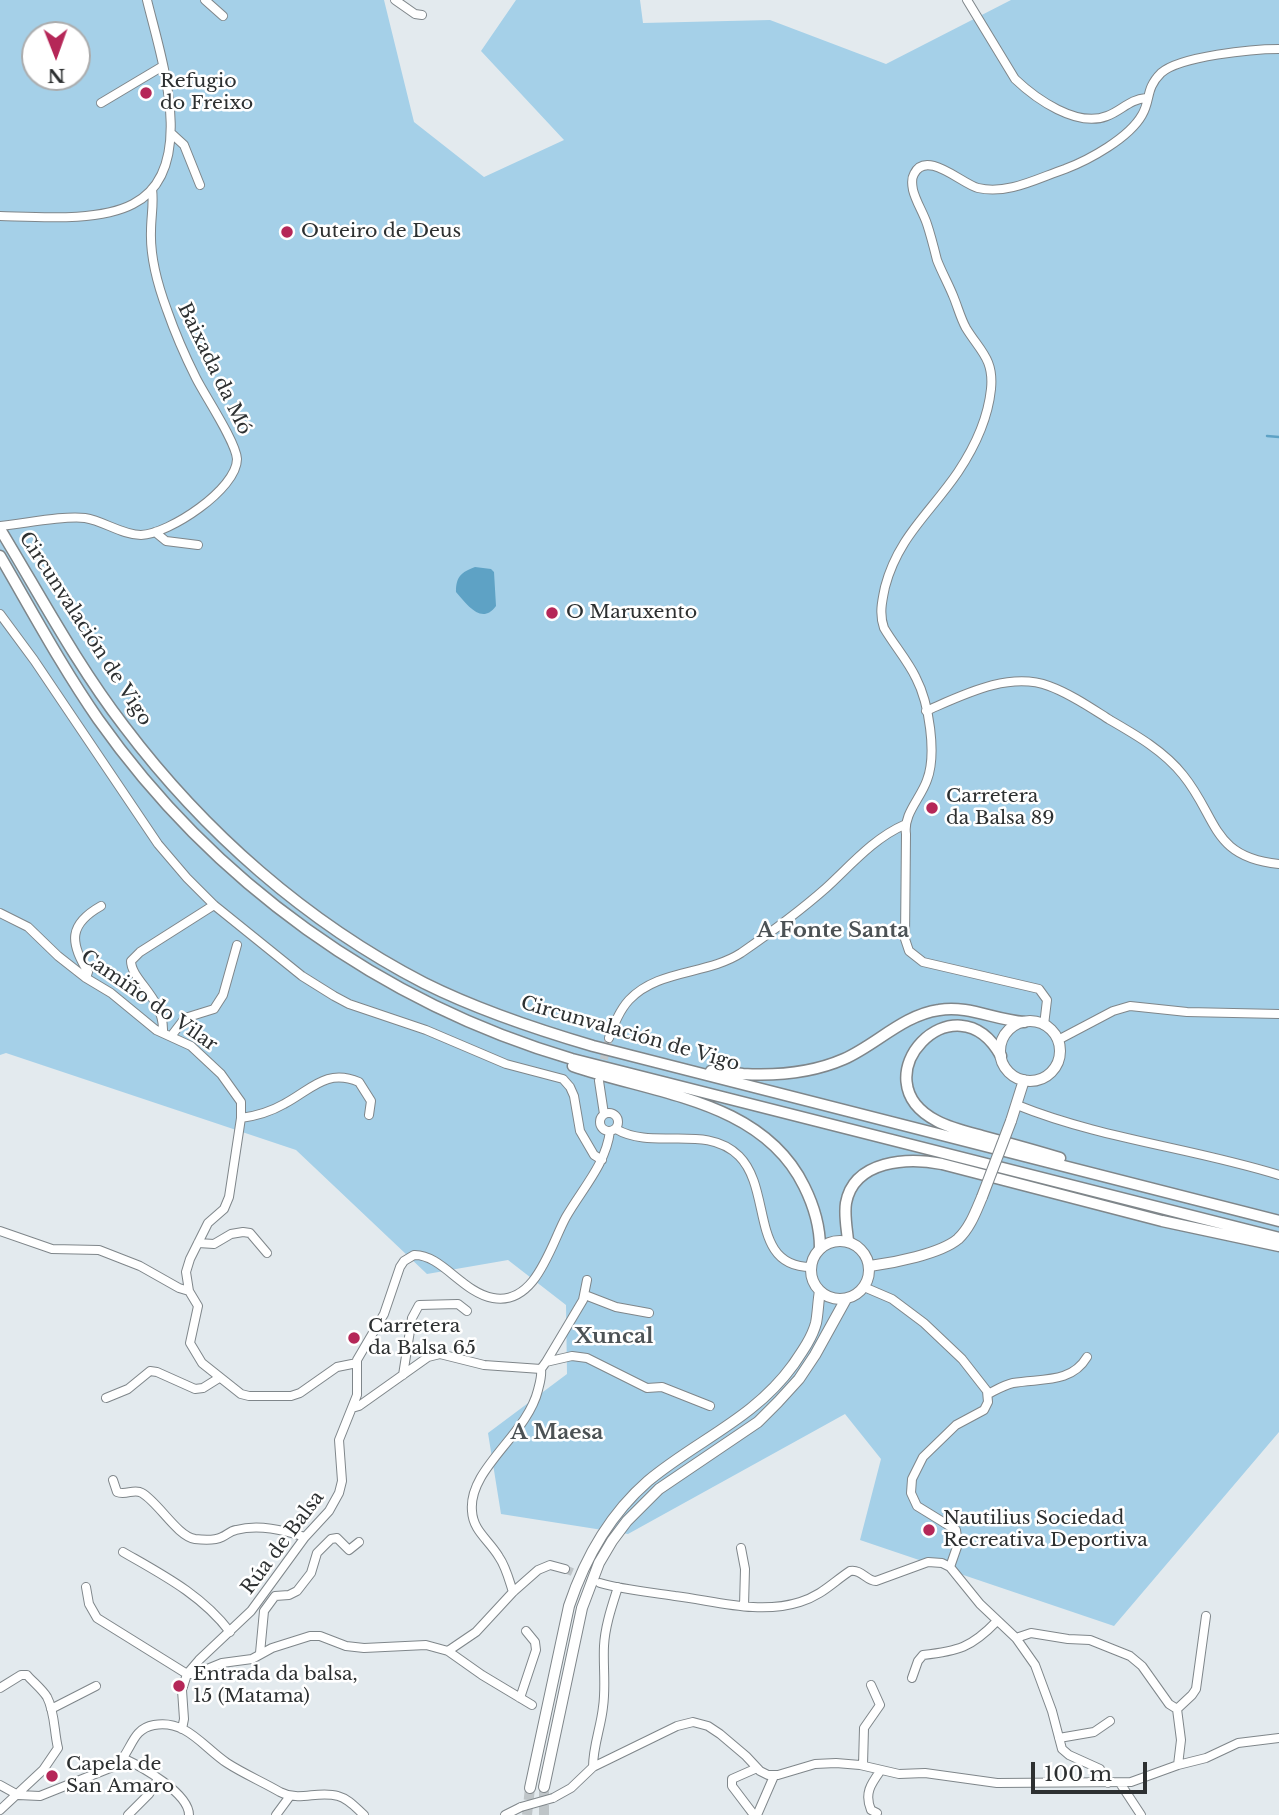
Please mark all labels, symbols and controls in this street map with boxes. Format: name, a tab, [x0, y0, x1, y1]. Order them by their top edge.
north arrow	[21, 21, 91, 91]
text: N	[47, 64, 65, 87]
place label: Refugio do Freixo	[160, 71, 253, 115]
marker: Refugio do Freixo	[138, 85, 154, 101]
place label: Outeiro de Deus	[301, 221, 461, 243]
marker: Outeiro de Deus	[279, 224, 295, 240]
street label: Baixada da Mó	[172, 299, 256, 439]
street label: Circunvalación de Vigo	[14, 528, 156, 730]
place label: O Maruxento	[566, 602, 697, 624]
marker: O Maruxento	[544, 605, 560, 621]
place label: Carretera da Balsa 89	[946, 786, 1054, 830]
marker: Carretera da Balsa 89	[924, 800, 940, 816]
district label: A Fonte Santa	[757, 918, 909, 944]
street label: Camiño do Vilar	[76, 945, 222, 1057]
street label: Circunvalación de Vigo	[518, 992, 742, 1076]
place label: Carretera da Balsa 65	[368, 1316, 476, 1360]
district label: Xuncal	[575, 1324, 653, 1350]
marker: Carretera da Balsa 65	[346, 1330, 362, 1346]
district label: A Maesa	[511, 1420, 603, 1446]
street label: Rúa de Balsa	[237, 1487, 329, 1599]
place label: Nautilius Sociedad Recreativa Deportiva	[943, 1508, 1148, 1552]
marker: Nautilius Sociedad Recreativa Deportiva	[921, 1522, 937, 1538]
place label: Entrada da balsa, 15 (Matama)	[193, 1664, 358, 1708]
marker: Entrada da balsa, 15 (Matama)	[171, 1678, 187, 1694]
scale bar	[1034, 1748, 1150, 1792]
place label: Capela de San Amaro	[66, 1754, 174, 1798]
text: 100 m	[1044, 1761, 1112, 1787]
marker: Capela de San Amaro	[44, 1768, 60, 1784]

